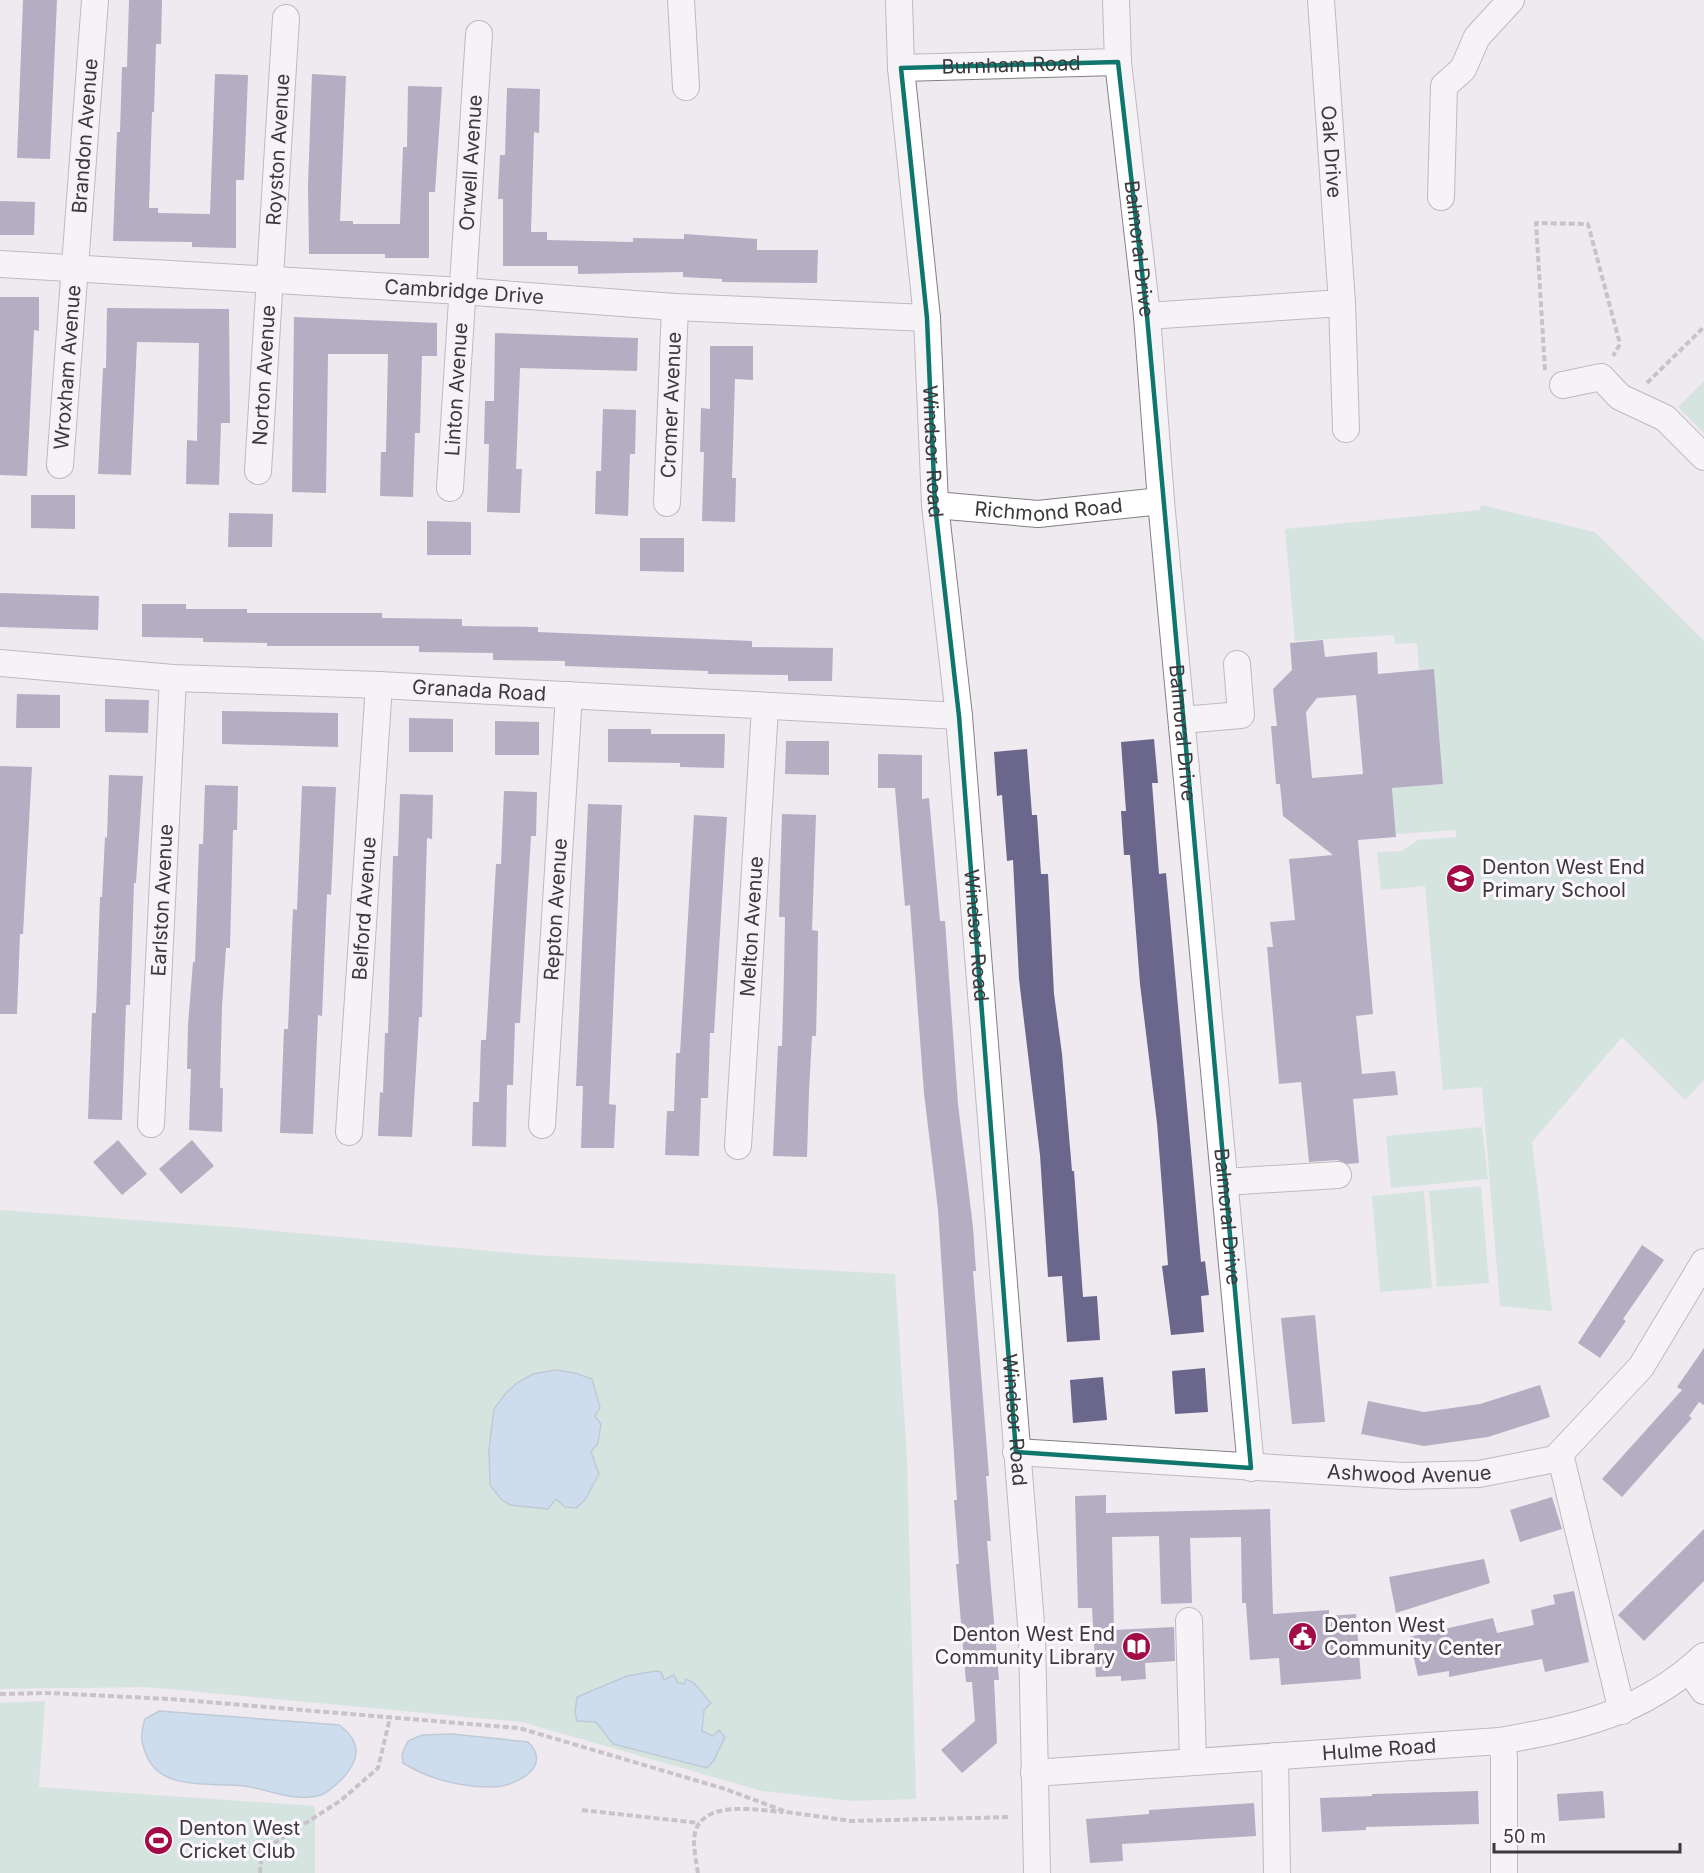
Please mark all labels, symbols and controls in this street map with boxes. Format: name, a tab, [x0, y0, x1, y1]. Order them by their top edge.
street label: Burnham Road	[941, 51, 1081, 79]
street label: Brandon Avenue	[67, 57, 103, 214]
street label: Royston Avenue	[261, 73, 295, 226]
street label: Orwell Avenue	[454, 94, 487, 231]
street label: Oak Drive	[1316, 105, 1347, 199]
street label: Balmoral Drive	[1120, 179, 1159, 318]
street label: Cambridge Drive	[384, 274, 545, 309]
street label: Wroxham Avenue	[49, 284, 86, 451]
street label: Norton Avenue	[248, 304, 280, 446]
street label: Linton Avenue	[440, 322, 473, 457]
street label: Cromer Avenue	[656, 331, 686, 479]
street label: Windsor Road	[918, 385, 948, 519]
street label: Richmond Road	[974, 493, 1124, 526]
street label: Balmoral Drive	[1164, 663, 1201, 802]
street label: Granada Road	[411, 675, 547, 706]
street label: Earlston Avenue	[146, 823, 178, 977]
street label: Belford Avenue	[347, 836, 381, 981]
street label: Repton Avenue	[539, 838, 572, 981]
street label: Melton Avenue	[735, 855, 768, 998]
place label: Denton West End Primary School	[1482, 855, 1645, 902]
school or university icon: Denton West End Primary School	[1445, 862, 1477, 894]
street label: Windsor Road	[959, 868, 994, 1002]
street label: Balmoral Drive	[1209, 1147, 1246, 1286]
street label: Windsor Road	[998, 1353, 1032, 1487]
street label: Ashwood Avenue	[1326, 1459, 1494, 1488]
place label: Denton West Community Center	[1324, 1613, 1502, 1660]
public building icon: Denton West Community Center	[1287, 1621, 1319, 1653]
place label: Denton West End Community Library	[935, 1622, 1115, 1669]
library icon: Denton West End Community Library	[1120, 1630, 1152, 1662]
street label: Hulme Road	[1321, 1733, 1437, 1765]
place label: Denton West Cricket Club	[179, 1816, 301, 1863]
scale bar	[1494, 1816, 1680, 1854]
sports icon: Denton West Cricket Club	[142, 1824, 174, 1856]
text: 50 m	[1503, 1826, 1546, 1847]

